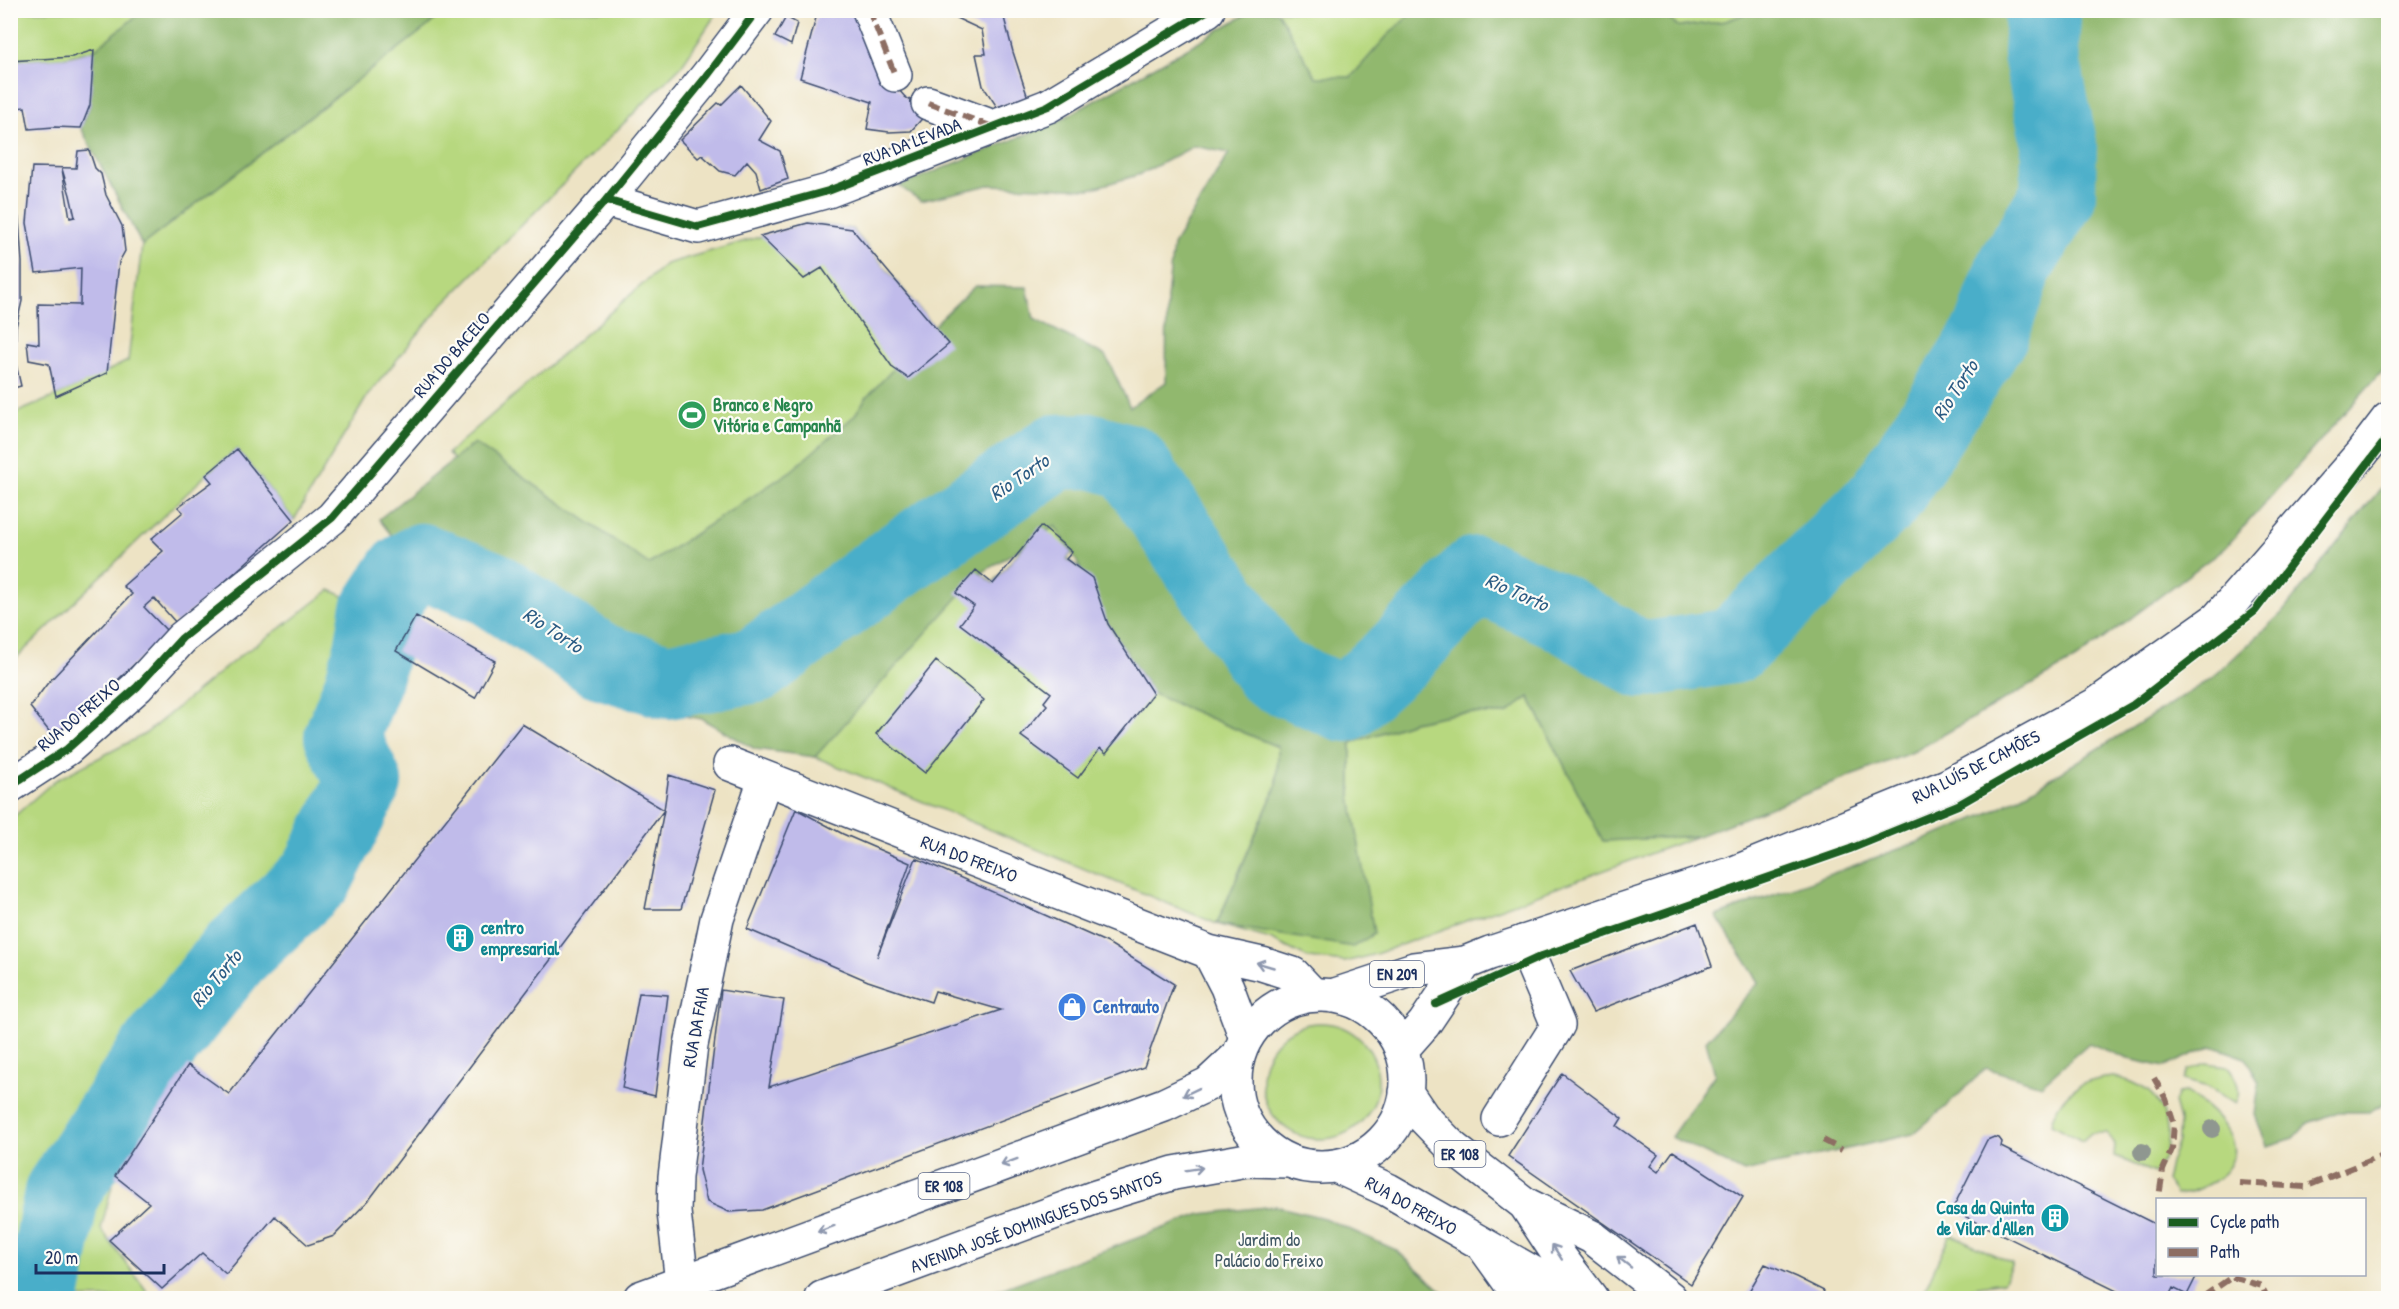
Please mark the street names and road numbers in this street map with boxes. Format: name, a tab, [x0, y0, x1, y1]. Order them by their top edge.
street label: RUA DA LEVADA	[859, 111, 965, 172]
street label: RUA DO BACELO	[407, 306, 496, 403]
street label: RUA DO FREIXO	[32, 672, 126, 757]
street label: RUA LUÍS DE CAMÕES	[1908, 724, 2044, 810]
street label: RUA DO FREIXO	[917, 829, 1021, 888]
road number: EN 209	[1370, 961, 1424, 987]
street label: RUA DA FAIA	[676, 985, 715, 1069]
road number: ER 108	[1434, 1141, 1486, 1167]
street label: AVENIDA JOSÉ DOMINGUES DOS SANTOS	[907, 1164, 1165, 1279]
street label: RUA DO FREIXO	[1361, 1170, 1462, 1241]
road number: ER 108	[918, 1173, 970, 1199]

